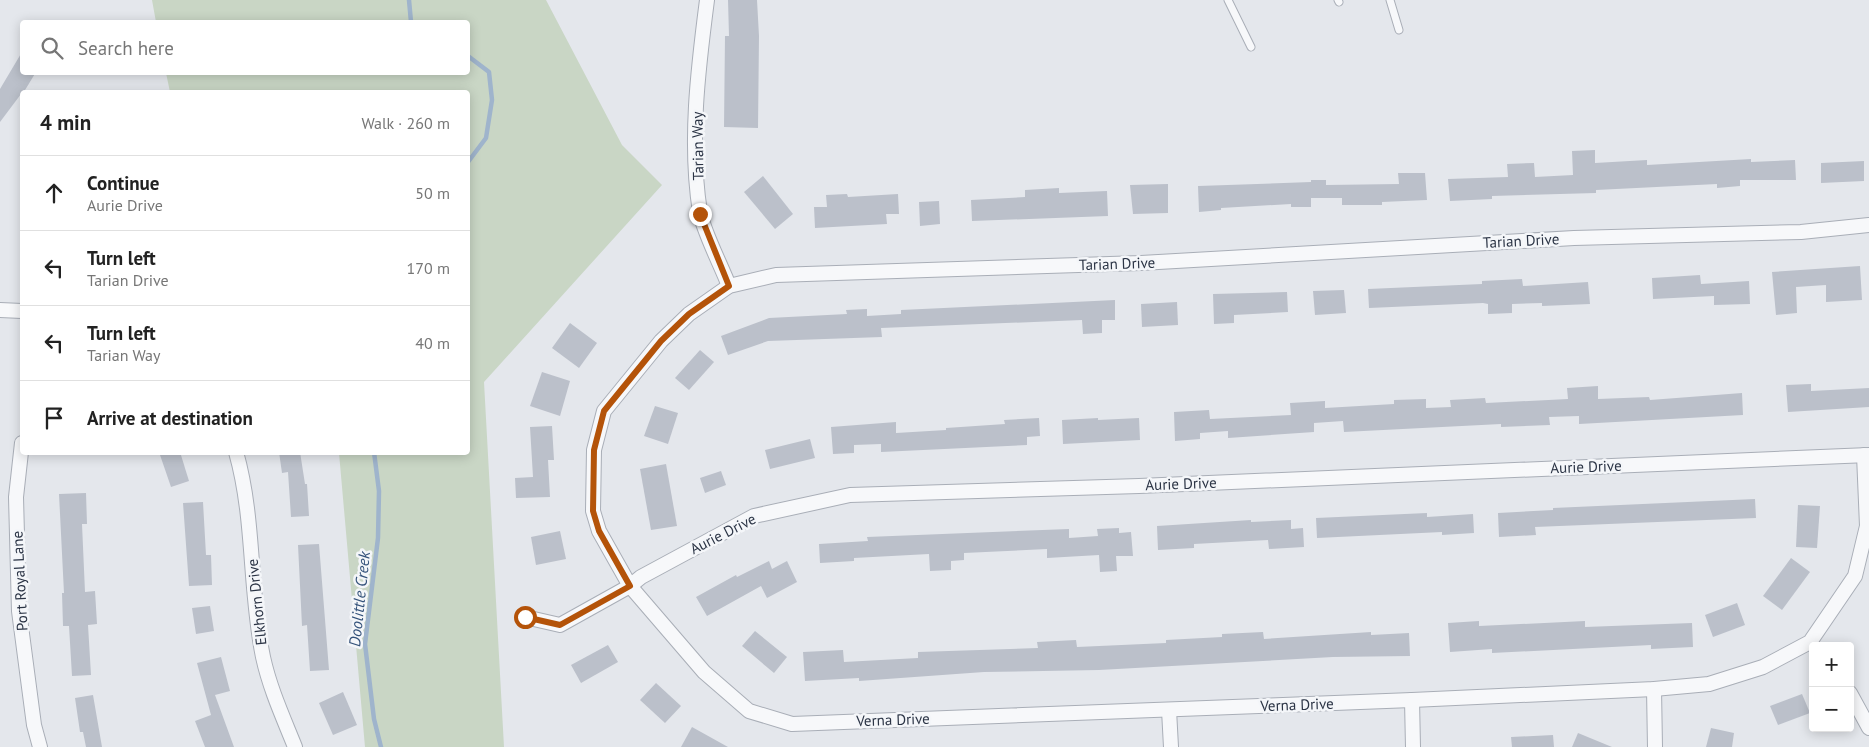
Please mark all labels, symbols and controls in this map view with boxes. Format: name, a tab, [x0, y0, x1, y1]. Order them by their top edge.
search box	[20, 20, 470, 75]
icon: search	[38, 34, 66, 62]
text: Search here	[78, 36, 174, 60]
text: 4 min	[40, 109, 91, 136]
street label: Tarian Way	[687, 111, 708, 181]
text: Walk · 260 m	[361, 113, 450, 133]
text: Continue	[87, 171, 159, 195]
icon: ahead	[40, 179, 68, 207]
text: 50 m	[415, 183, 450, 203]
text: Aurie Drive	[87, 195, 163, 215]
route end	[689, 203, 712, 226]
street label: Tarian Drive	[1482, 229, 1560, 252]
text: Turn left	[87, 246, 156, 270]
street label: Tarian Drive	[1078, 253, 1156, 274]
icon: left	[40, 254, 68, 282]
text: 170 m	[407, 258, 450, 278]
text: Tarian Drive	[87, 270, 169, 290]
text: Turn left	[87, 321, 156, 345]
icon: left	[40, 329, 68, 357]
text: 40 m	[415, 333, 450, 353]
text: Tarian Way	[87, 345, 161, 365]
icon: arrive	[40, 404, 68, 432]
text: Arrive at destination	[87, 406, 253, 430]
street label: Aurie Drive	[1550, 456, 1622, 477]
street label: Aurie Drive	[1145, 473, 1217, 494]
street label: Aurie Drive	[687, 509, 759, 558]
street label: Port Royal Lane	[7, 531, 32, 632]
water label: Doolittle Creek	[344, 550, 374, 648]
street label: Elkhorn Drive	[243, 558, 270, 646]
route start	[514, 606, 537, 629]
map controls	[1809, 642, 1854, 732]
button: +	[1809, 642, 1854, 687]
button: −	[1809, 687, 1854, 732]
street label: Verna Drive	[1259, 694, 1334, 715]
street label: Verna Drive	[855, 709, 930, 730]

